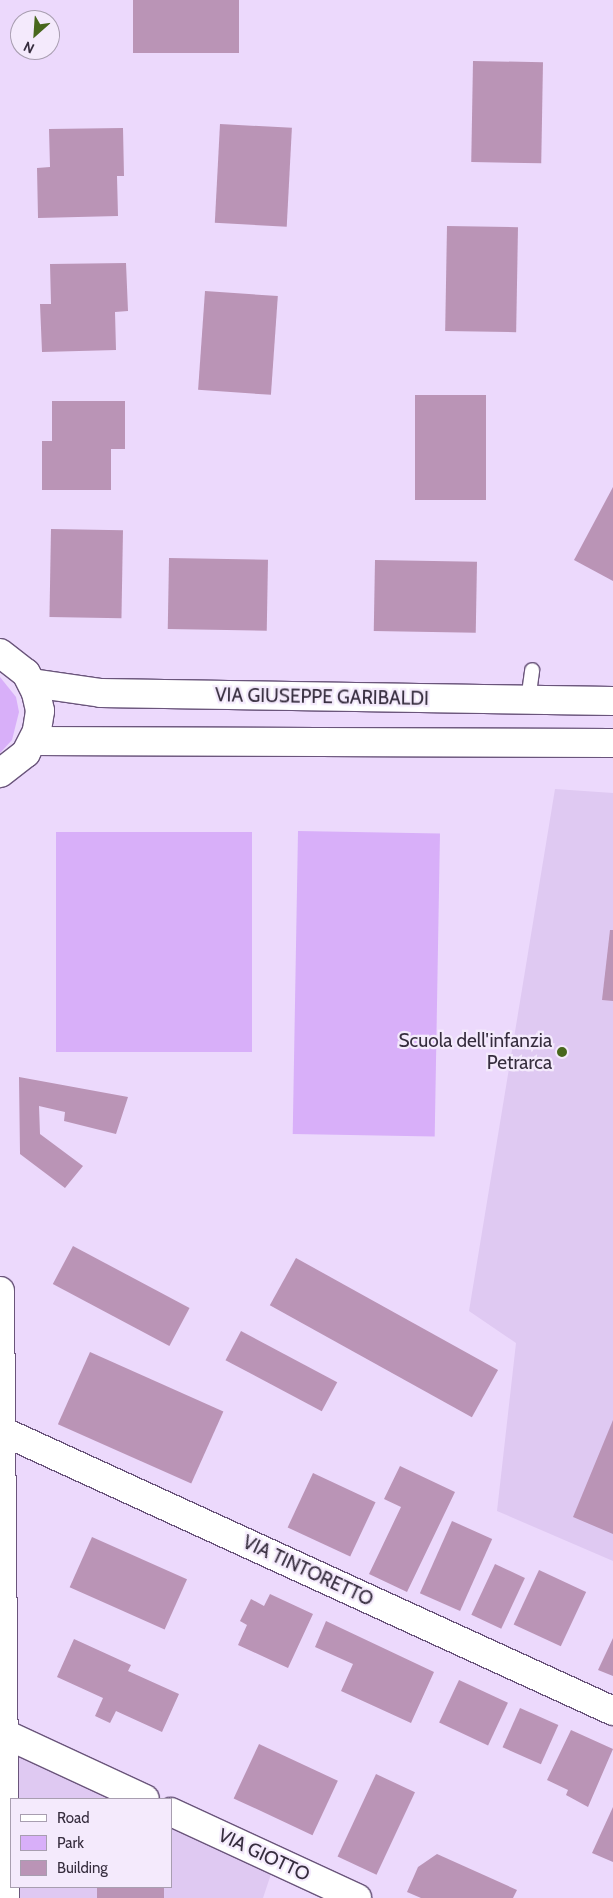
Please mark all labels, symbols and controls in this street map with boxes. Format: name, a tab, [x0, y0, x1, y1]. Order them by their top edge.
north arrow	[10, 10, 60, 60]
text: N	[20, 37, 37, 58]
street label: VIA GIUSEPPE GARIBALDI	[215, 684, 429, 710]
place label: Scuola dell'infanzia Petrarca	[399, 1030, 552, 1074]
marker: Scuola dell'infanzia Petrarca	[556, 1046, 568, 1058]
street label: VIA TINTORETTO	[239, 1531, 377, 1611]
legend	[10, 1798, 172, 1888]
text: Road	[57, 1809, 90, 1827]
street label: VIA GIOTTO	[214, 1824, 314, 1886]
text: Park	[57, 1834, 84, 1852]
text: Building	[57, 1859, 108, 1877]

